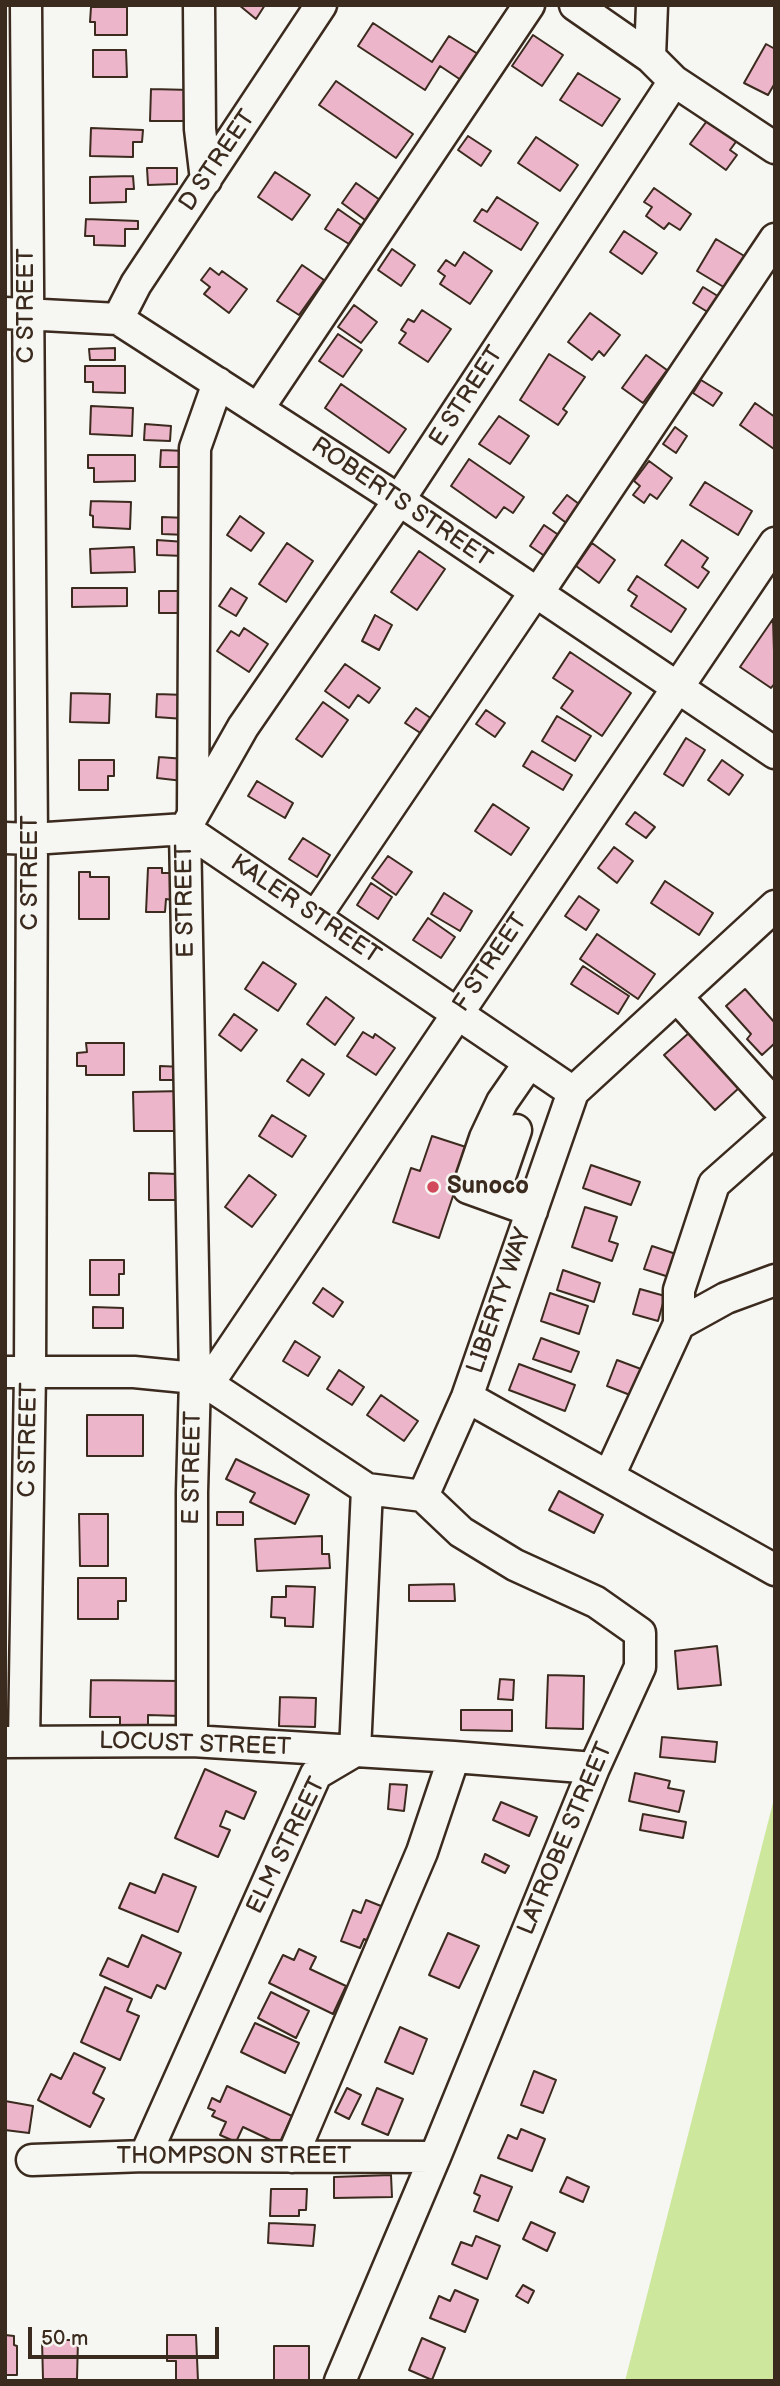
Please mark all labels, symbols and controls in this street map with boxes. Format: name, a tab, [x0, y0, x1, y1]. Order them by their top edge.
street label: D STREET	[174, 105, 262, 217]
street label: C STREET	[13, 248, 41, 364]
street label: E STREET	[424, 341, 510, 453]
street label: ROBERTS STREET	[305, 432, 497, 574]
street label: C STREET	[17, 815, 45, 931]
street label: E STREET	[171, 844, 201, 958]
street label: KALER STREET	[224, 849, 386, 971]
street label: F STREET	[448, 908, 534, 1018]
place label: Sunoco	[447, 1173, 529, 1201]
marker: Sunoco	[425, 1179, 441, 1195]
street label: LIBERTY WAY	[462, 1225, 538, 1377]
street label: C STREET	[14, 1382, 44, 1498]
street label: E STREET	[178, 1411, 208, 1525]
street label: LOCUST STREET	[98, 1727, 292, 1763]
street label: LATROBE STREET	[512, 1738, 620, 1940]
street label: ELM STREET	[242, 1773, 332, 1919]
street label: THOMPSON STREET	[116, 2143, 352, 2171]
scale bar	[32, 2312, 222, 2356]
text: 50 m	[41, 2326, 88, 2351]

